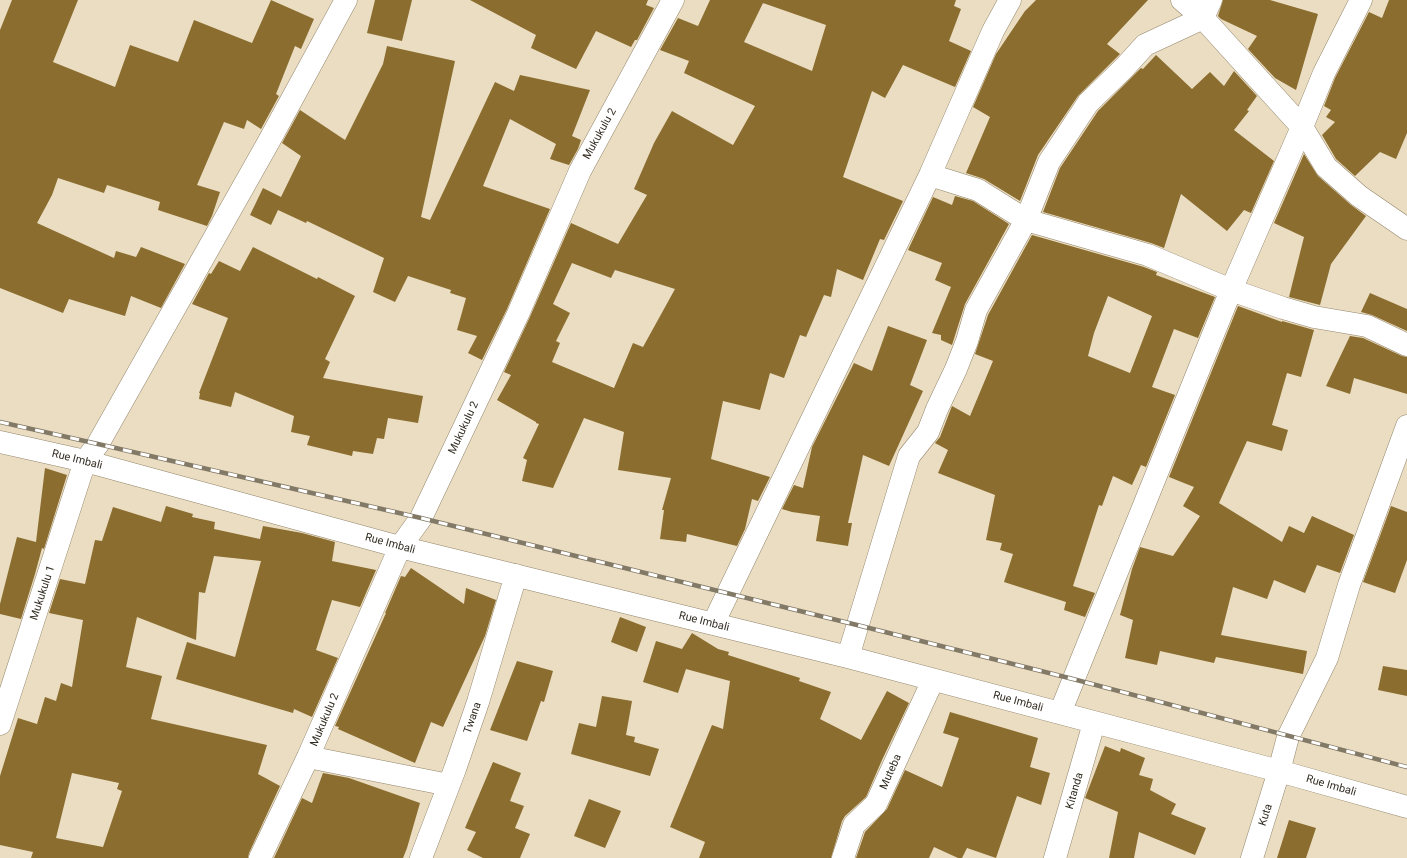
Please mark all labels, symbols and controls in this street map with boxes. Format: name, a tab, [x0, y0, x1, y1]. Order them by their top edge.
street label: Mukukulu 2	[581, 106, 619, 162]
street label: Mukukulu 2	[446, 400, 482, 456]
street label: Rue Imbali	[50, 447, 104, 473]
street label: Rue Imbali	[363, 531, 417, 557]
street label: Mukukulu 1	[28, 564, 58, 622]
street label: Rue Imbali	[677, 609, 731, 635]
street label: Rue Imbali	[991, 689, 1045, 715]
street label: Mukukulu 2	[308, 691, 342, 749]
street label: Twana	[461, 700, 485, 736]
street label: Muteba	[877, 752, 905, 792]
street label: Kitanda	[1063, 771, 1087, 811]
street label: Rue Imbali	[1304, 773, 1358, 799]
street label: Kuta	[1256, 802, 1276, 828]

